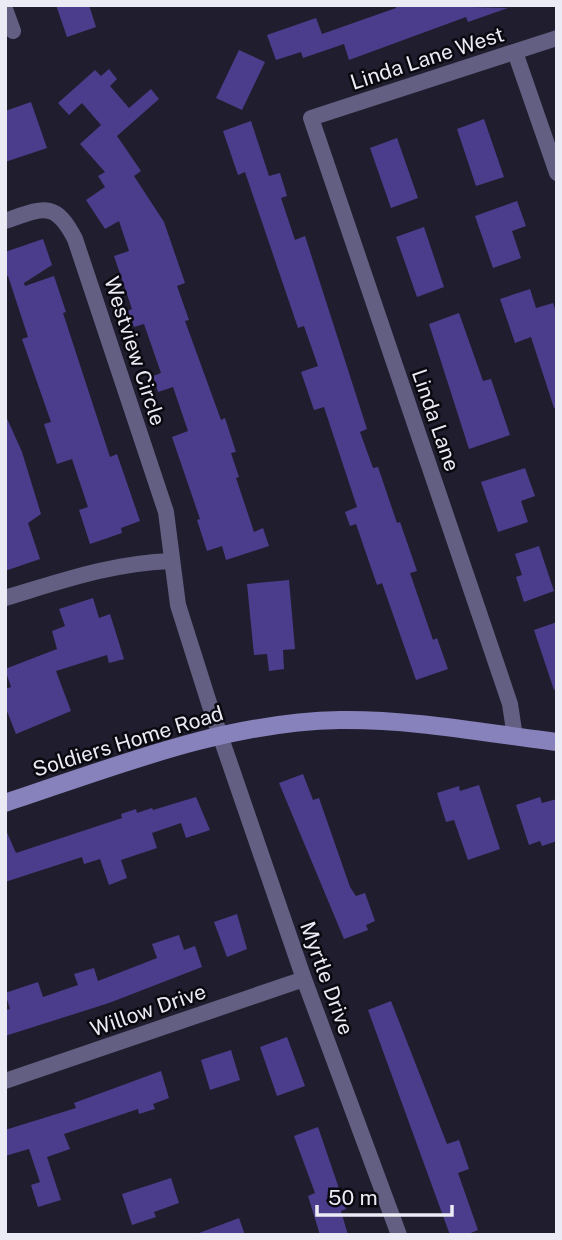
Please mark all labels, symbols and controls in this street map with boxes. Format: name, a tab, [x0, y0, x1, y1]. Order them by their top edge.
street label: Linda Lane West	[347, 21, 507, 95]
street label: Westview Circle	[99, 273, 171, 429]
street label: Linda Lane	[407, 366, 465, 474]
street label: Soldiers Home Road	[30, 700, 226, 782]
street label: Myrtle Drive	[295, 918, 359, 1038]
street label: Willow Drive	[87, 979, 209, 1041]
scale bar	[317, 1174, 452, 1218]
text: 50 m	[328, 1185, 378, 1210]

